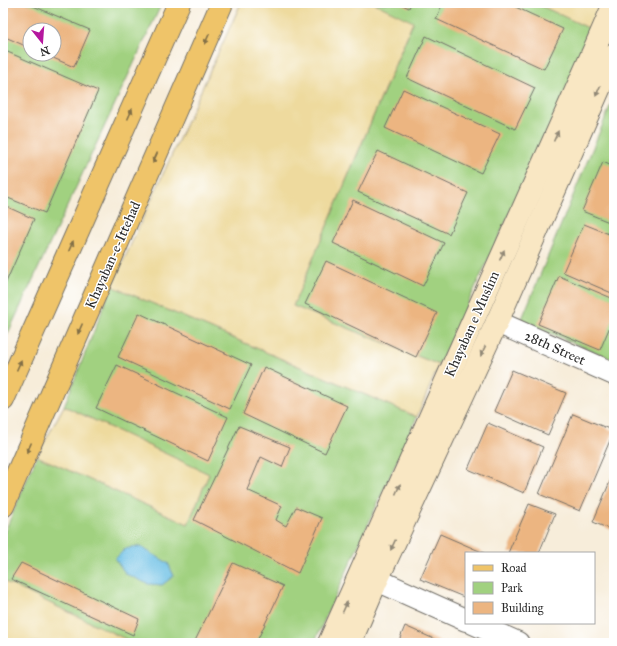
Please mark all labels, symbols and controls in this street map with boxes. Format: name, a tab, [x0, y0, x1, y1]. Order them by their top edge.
north arrow	[22, 22, 62, 62]
one-way arrow	[203, 33, 209, 45]
text: N	[38, 44, 51, 59]
one-way arrow	[595, 86, 601, 97]
one-way arrow	[127, 109, 133, 120]
one-way arrow	[553, 130, 559, 142]
one-way arrow	[151, 152, 158, 164]
street label: Khayaban-e-Ittehad	[82, 199, 144, 311]
one-way arrow	[69, 239, 75, 251]
one-way arrow	[499, 249, 506, 261]
street label: Khayaban e Muslim	[441, 268, 503, 380]
one-way arrow	[77, 323, 83, 335]
street label: 28th Street	[522, 327, 588, 369]
one-way arrow	[480, 345, 486, 356]
one-way arrow	[16, 359, 22, 370]
one-way arrow	[25, 442, 31, 454]
one-way arrow	[395, 483, 401, 494]
one-way arrow	[390, 539, 396, 551]
legend	[465, 552, 595, 624]
text: Road	[501, 561, 527, 575]
text: Park	[501, 581, 523, 595]
text: Building	[501, 601, 544, 616]
one-way arrow	[342, 602, 348, 613]

